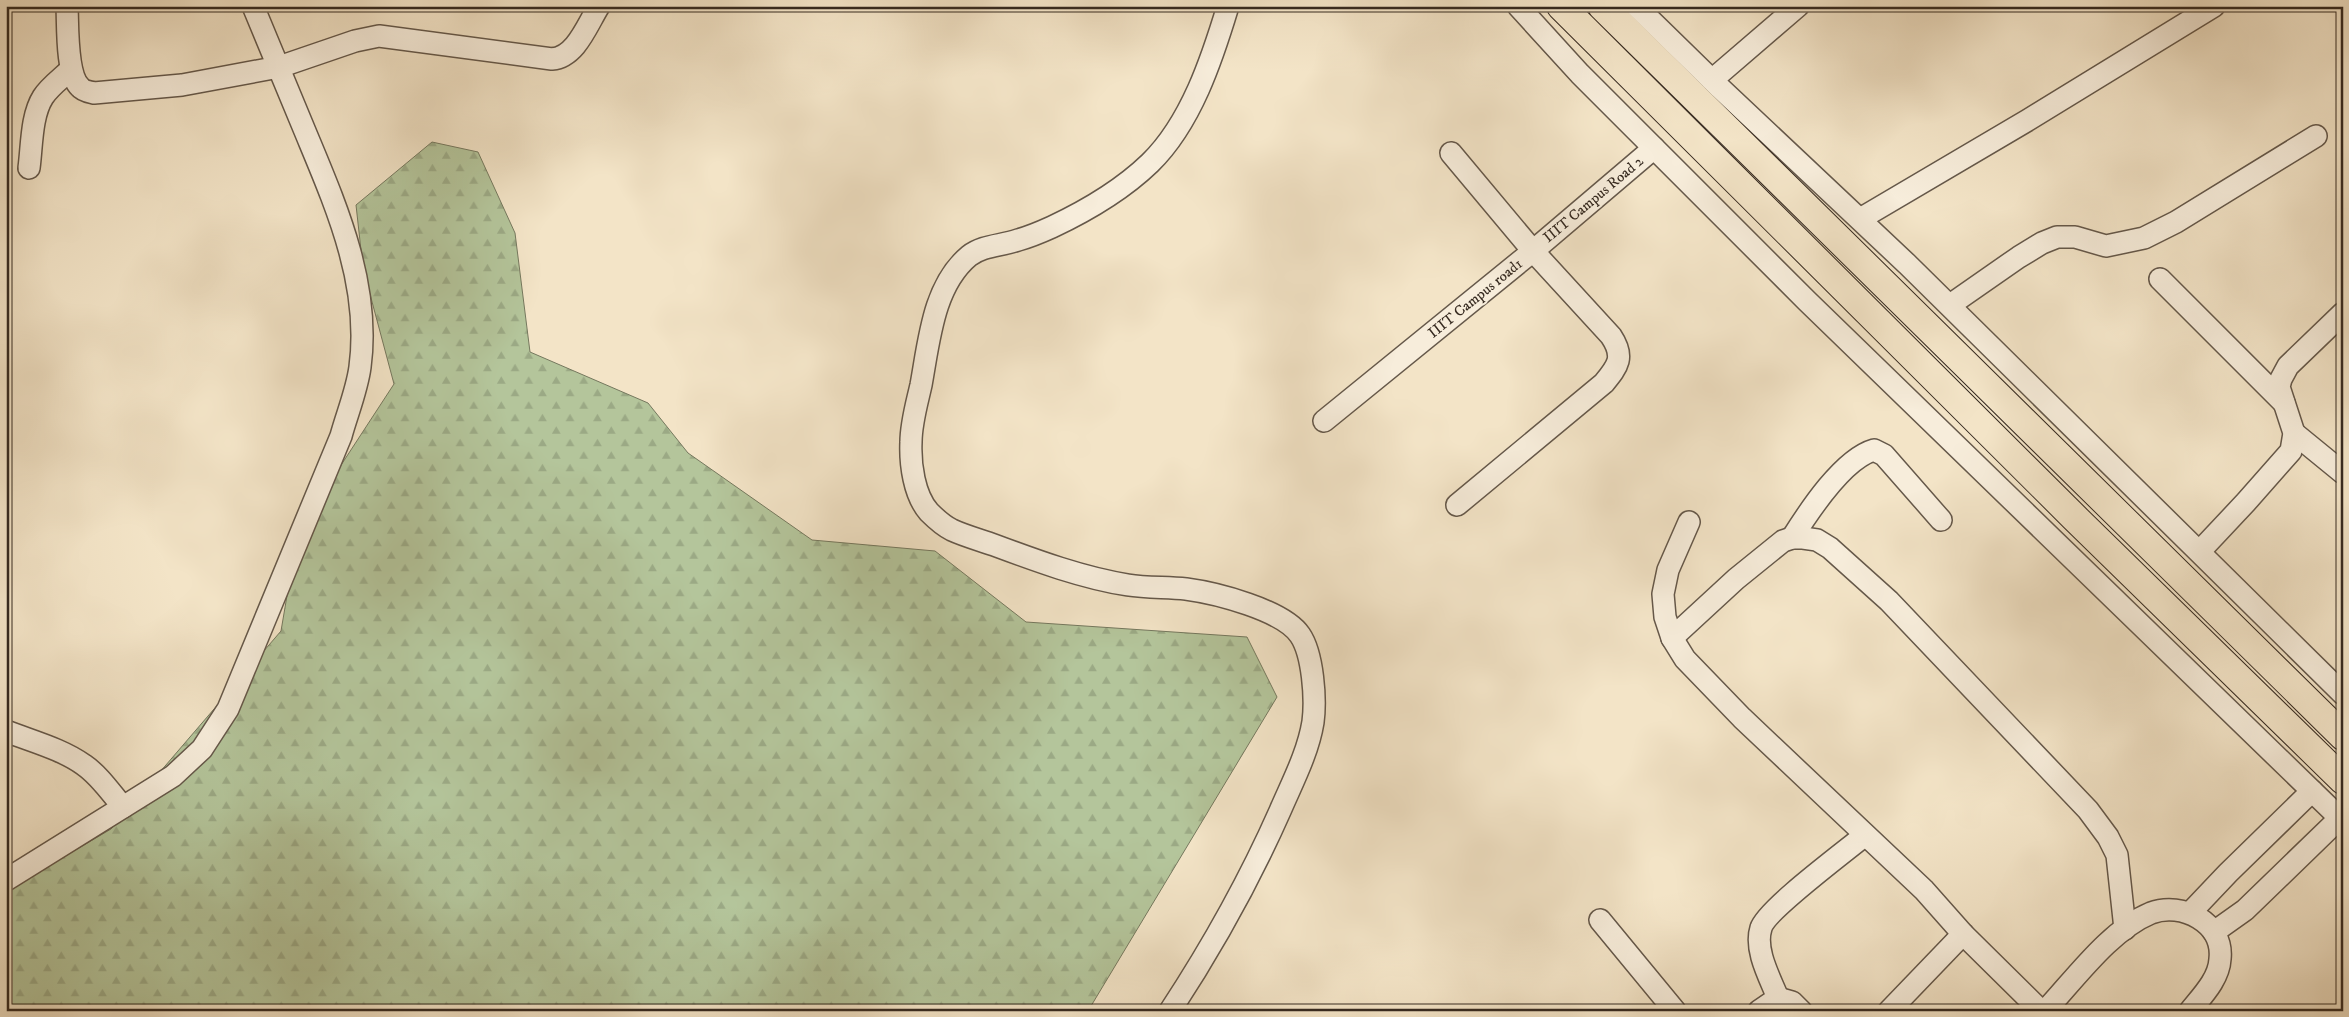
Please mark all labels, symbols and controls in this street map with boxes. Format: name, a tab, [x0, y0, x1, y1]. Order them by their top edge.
street label: IIIT Campus Road 2	[1539, 151, 1648, 247]
street label: IIIT Campus road1	[1424, 255, 1526, 342]

